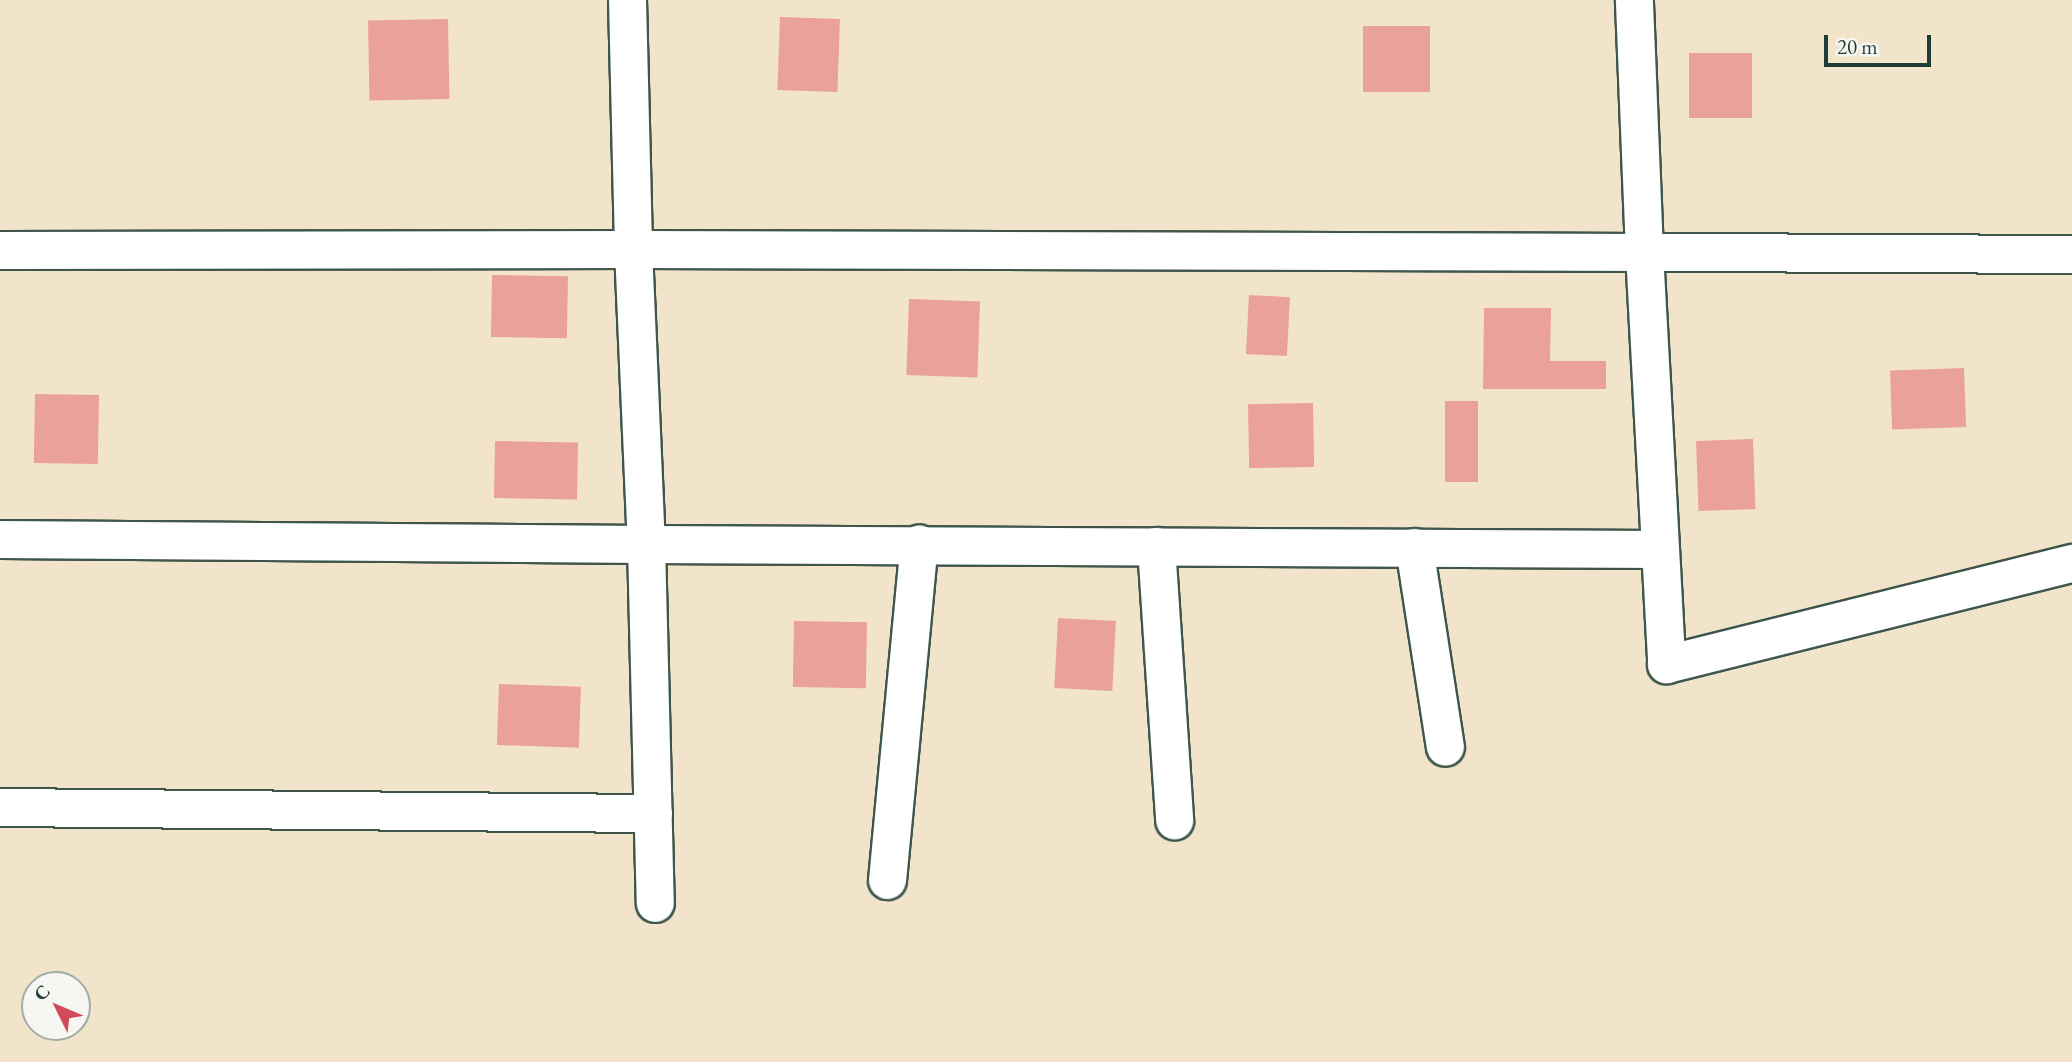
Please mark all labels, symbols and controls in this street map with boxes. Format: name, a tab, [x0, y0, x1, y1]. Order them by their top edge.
scale bar	[1827, 21, 1934, 65]
text: 20 m	[1837, 33, 1878, 60]
north arrow	[21, 971, 91, 1041]
text: С	[28, 979, 55, 1006]

